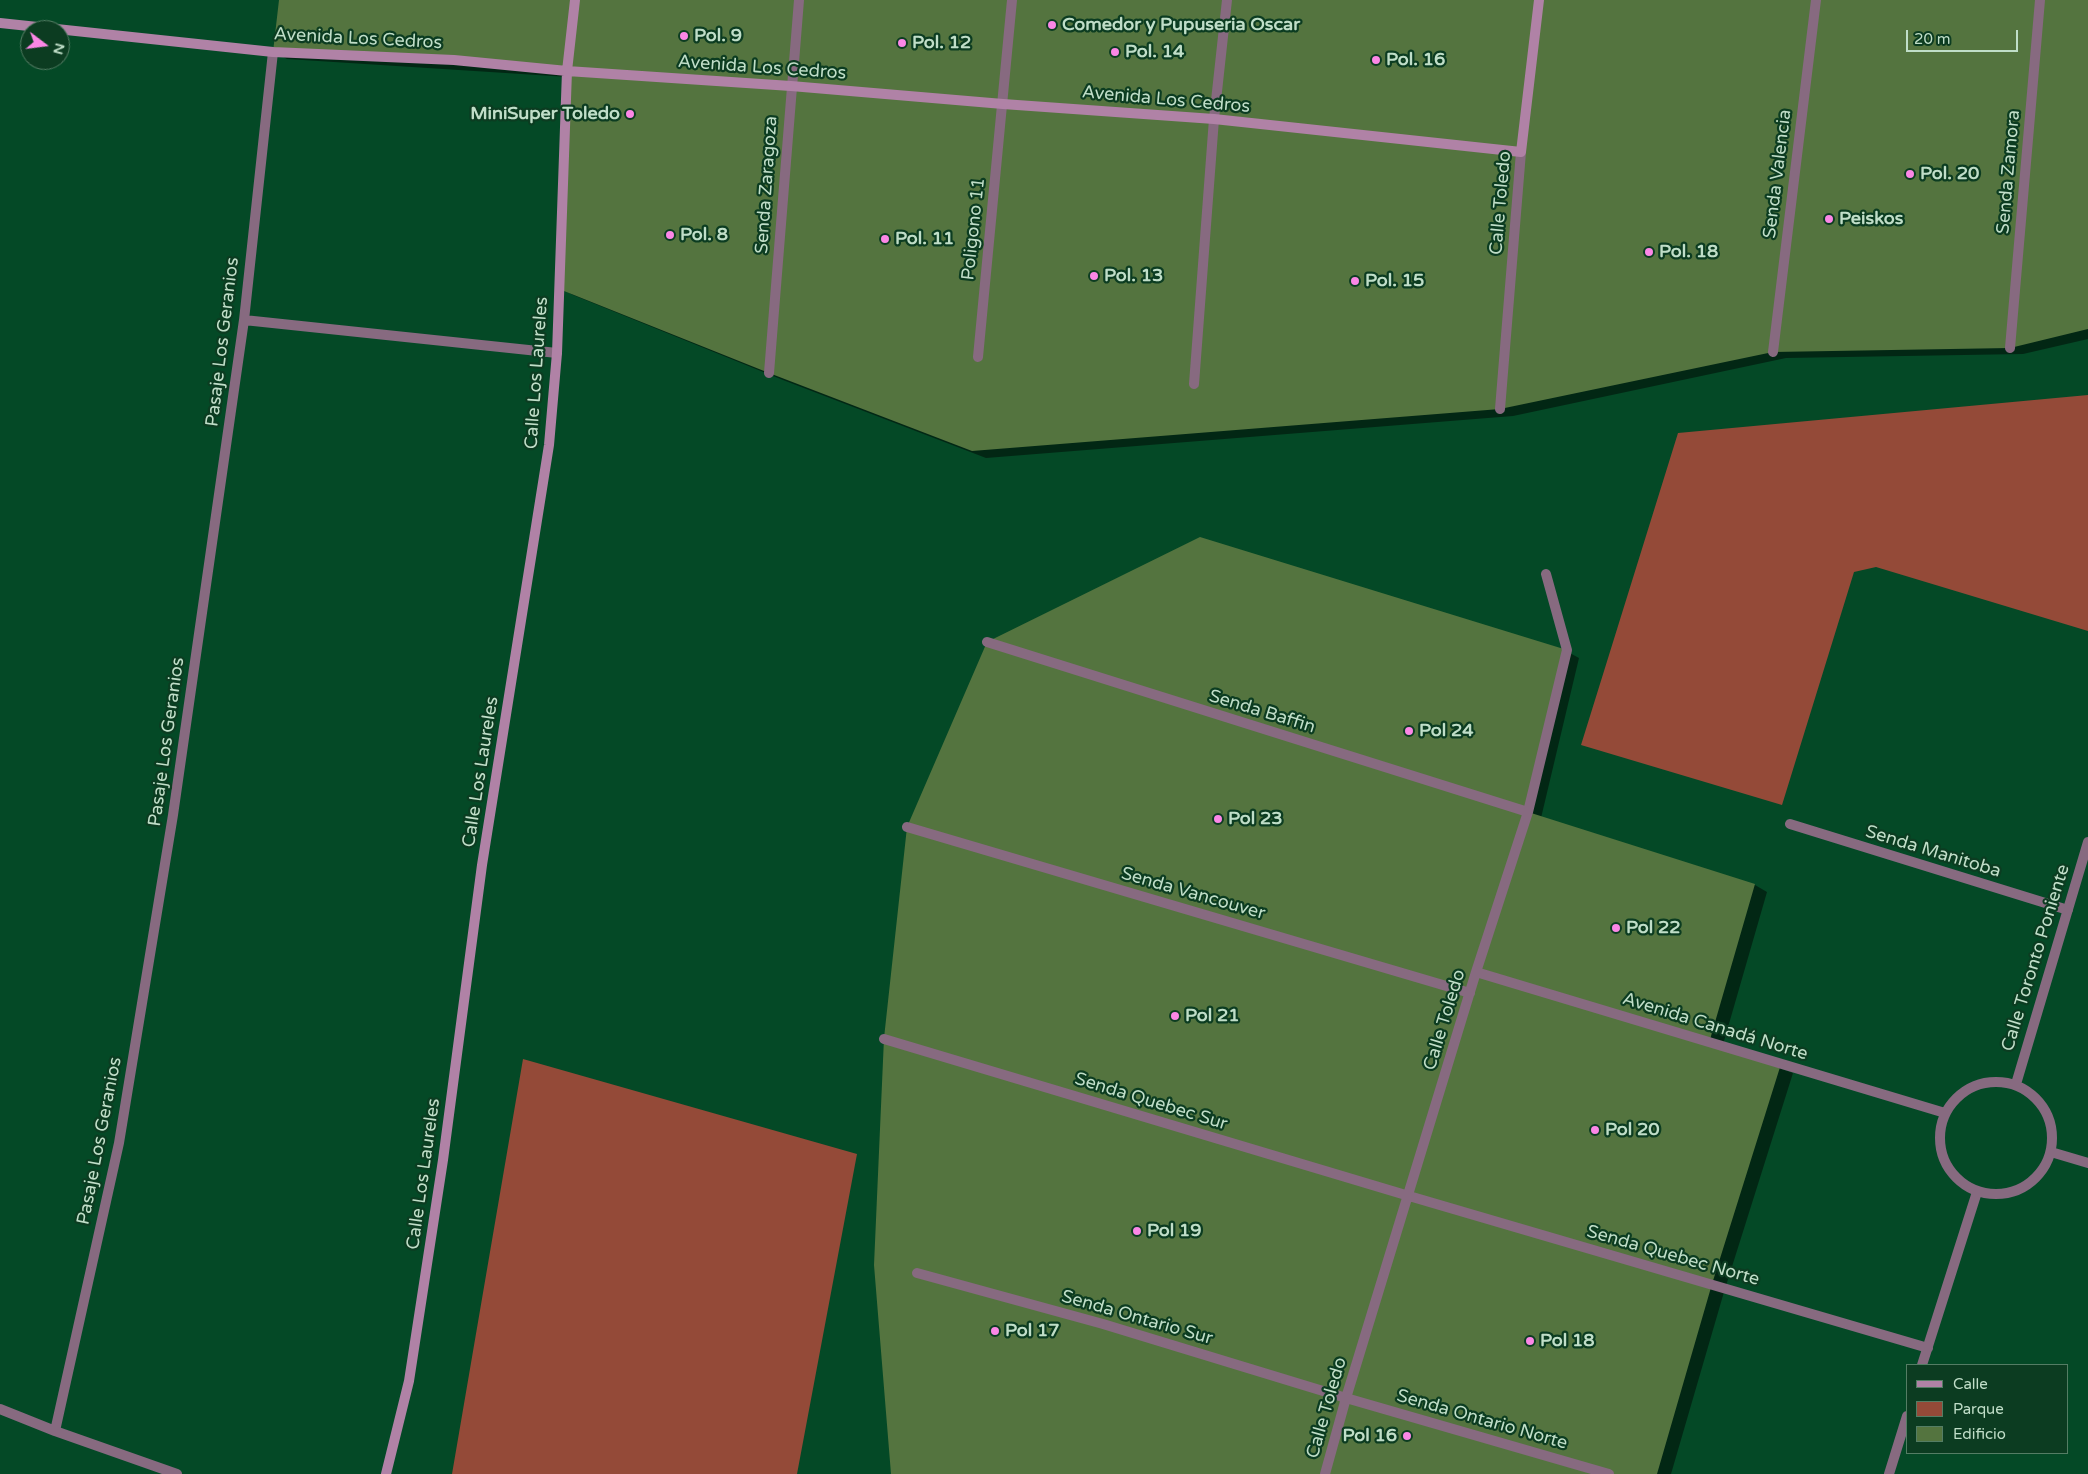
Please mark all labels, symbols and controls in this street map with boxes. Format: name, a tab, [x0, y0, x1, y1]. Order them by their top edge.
place label: Comedor y Pupuseria Oscar	[1062, 14, 1300, 36]
marker: Comedor y Pupuseria Oscar	[1046, 19, 1058, 31]
north arrow	[20, 20, 70, 70]
scale bar	[1908, 20, 2020, 52]
street label: Avenida Los Cedros	[273, 24, 443, 54]
place label: Pol. 9	[694, 25, 742, 47]
marker: Pol. 9	[678, 30, 690, 42]
text: 20 m	[1914, 30, 1951, 48]
place label: Pol. 12	[912, 32, 971, 54]
marker: Pol. 12	[896, 37, 908, 49]
text: N	[49, 41, 69, 56]
place label: Pol. 14	[1125, 41, 1184, 63]
marker: Pol. 14	[1109, 46, 1121, 58]
place label: Pol. 16	[1386, 49, 1445, 71]
street label: Avenida Los Cedros	[677, 51, 847, 85]
marker: Pol. 16	[1370, 54, 1382, 66]
street label: Avenida Los Cedros	[1081, 82, 1251, 118]
place label: MiniSuper Toledo	[470, 103, 620, 125]
marker: MiniSuper Toledo	[624, 108, 636, 120]
street label: Senda Valencia	[1759, 108, 1797, 240]
street label: Senda Zamora	[1993, 109, 2025, 235]
street label: Senda Zaragoza	[751, 115, 783, 255]
street label: Calle Toledo	[1486, 150, 1516, 256]
place label: Pol. 20	[1920, 163, 1979, 185]
marker: Pol. 20	[1904, 168, 1916, 180]
street label: Poligono 11	[958, 177, 990, 281]
place label: Peiskos	[1839, 208, 1903, 230]
marker: Peiskos	[1823, 213, 1835, 225]
place label: Pol. 8	[680, 224, 728, 246]
place label: Pol. 11	[895, 228, 954, 250]
marker: Pol. 8	[664, 229, 676, 241]
marker: Pol. 11	[879, 233, 891, 245]
place label: Pol. 18	[1659, 241, 1718, 263]
marker: Pol. 18	[1643, 246, 1655, 258]
street label: Pasaje Los Geranios	[202, 256, 244, 428]
place label: Pol. 13	[1104, 265, 1163, 287]
marker: Pol. 13	[1088, 270, 1100, 282]
place label: Pol. 15	[1365, 270, 1424, 292]
marker: Pol. 15	[1349, 275, 1361, 287]
street label: Calle Los Laureles	[521, 296, 553, 450]
street label: Pasaje Los Geranios	[144, 656, 190, 828]
street label: Senda Baffin	[1206, 686, 1318, 738]
street label: Calle Los Laureles	[458, 695, 504, 849]
place label: Pol 24	[1419, 720, 1474, 742]
marker: Pol 24	[1403, 725, 1415, 737]
place label: Pol 23	[1228, 808, 1283, 830]
marker: Pol 23	[1212, 813, 1224, 825]
street label: Senda Manitoba	[1863, 821, 2003, 883]
street label: Calle Toronto Poniente	[1997, 862, 2075, 1054]
street label: Senda Vancouver	[1118, 863, 1268, 925]
place label: Pol 22	[1626, 917, 1681, 939]
marker: Pol 22	[1610, 922, 1622, 934]
street label: Calle Toledo	[1419, 967, 1471, 1073]
street label: Avenida Canadá Norte	[1620, 988, 1810, 1066]
place label: Pol 21	[1185, 1005, 1240, 1027]
marker: Pol 21	[1169, 1010, 1181, 1022]
street label: Pasaje Los Geranios	[73, 1055, 127, 1227]
street label: Senda Quebec Sur	[1072, 1068, 1230, 1136]
street label: Calle Los Laureles	[403, 1097, 445, 1251]
place label: Pol 20	[1605, 1119, 1660, 1141]
marker: Pol 20	[1589, 1124, 1601, 1136]
place label: Pol 19	[1147, 1220, 1202, 1242]
street label: Senda Quebec Norte	[1584, 1221, 1762, 1291]
marker: Pol 19	[1131, 1225, 1143, 1237]
street label: Senda Ontario Sur	[1059, 1286, 1215, 1350]
place label: Pol 17	[1005, 1320, 1060, 1342]
marker: Pol 17	[989, 1325, 1001, 1337]
place label: Pol 18	[1540, 1330, 1595, 1352]
marker: Pol 18	[1524, 1335, 1536, 1347]
street label: Calle Toledo	[1302, 1355, 1352, 1461]
legend	[1906, 1364, 2068, 1454]
text: Calle	[1953, 1375, 1988, 1393]
street label: Senda Ontario Norte	[1394, 1385, 1570, 1455]
text: Parque	[1953, 1400, 2004, 1418]
place label: Pol 16	[1342, 1425, 1397, 1447]
text: Edificio	[1953, 1425, 2006, 1443]
marker: Pol 16	[1401, 1430, 1413, 1442]

